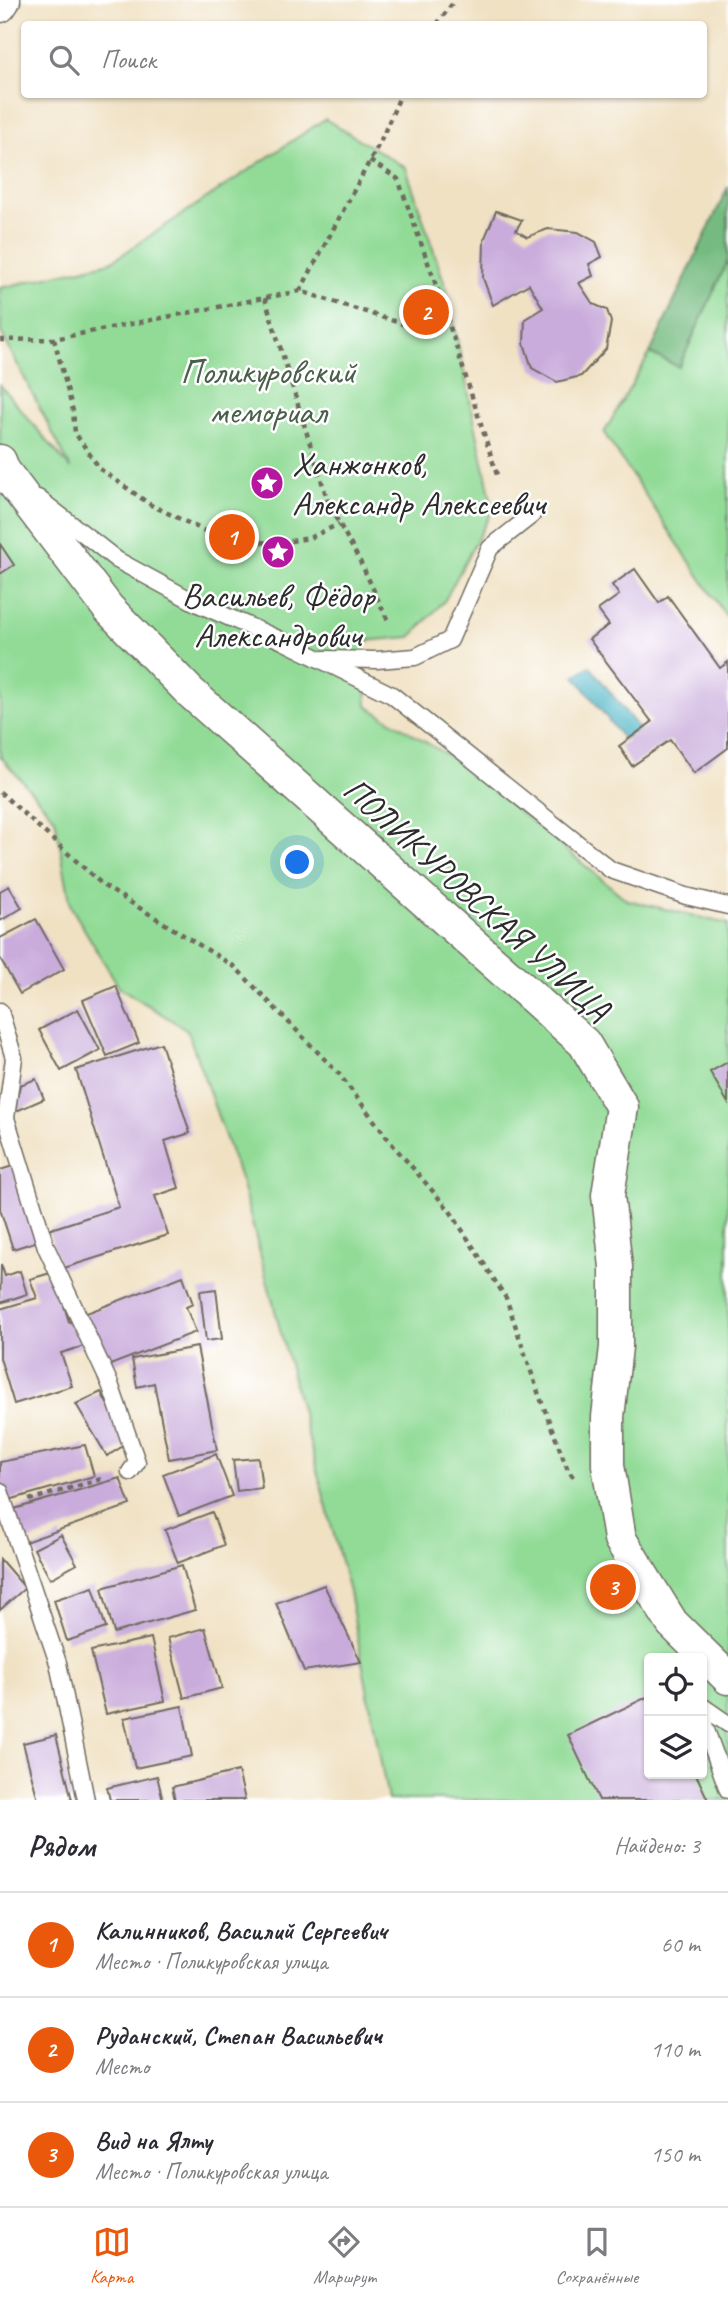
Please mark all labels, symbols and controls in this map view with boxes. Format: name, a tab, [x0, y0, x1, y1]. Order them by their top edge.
search box	[21, 21, 707, 98]
icon: search	[45, 41, 83, 79]
text: Поиск	[101, 43, 156, 76]
pin: 2	[403, 286, 449, 338]
park label: Поликуровский мемориал	[180, 349, 358, 434]
place label: Ханжонков, Александр Алексеевич	[292, 441, 547, 526]
place icon: Ханжонков, Александр Алексеевич	[248, 464, 286, 502]
pin: 1	[209, 511, 255, 563]
place icon: Васильев, Фёдор Александрович	[259, 533, 297, 571]
place label: Васильев, Фёдор Александрович	[182, 573, 376, 658]
street label: ПОЛИКУРОВСКАЯ УЛИЦА	[334, 767, 621, 1032]
your location	[280, 845, 314, 879]
pin: 3	[590, 1561, 636, 1613]
map controls	[644, 1653, 707, 1779]
button: locate	[644, 1653, 707, 1716]
button: layers	[644, 1716, 707, 1779]
text: Рядом	[28, 1827, 95, 1865]
text: Найдено: 3	[614, 1831, 700, 1860]
text: Калинников, Василий Сергеевич	[95, 1914, 387, 1947]
text: 1	[46, 1930, 56, 1959]
text: 60 m	[661, 1930, 700, 1959]
text: Место · Поликуровская улица	[95, 1947, 327, 1976]
text: Руданский, Степан Васильевич	[95, 2019, 382, 2052]
text: 2	[46, 2035, 56, 2064]
text: 110 m	[651, 2035, 700, 2064]
text: Место	[95, 2052, 149, 2081]
text: Вид на Ялту	[95, 2124, 212, 2157]
text: 3	[46, 2140, 56, 2169]
text: 150 m	[651, 2140, 700, 2169]
text: Место · Поликуровская улица	[95, 2157, 327, 2186]
tab: Карта	[90, 2223, 133, 2289]
tab: Маршрут	[313, 2223, 376, 2289]
tab: Сохранённые	[556, 2223, 638, 2289]

